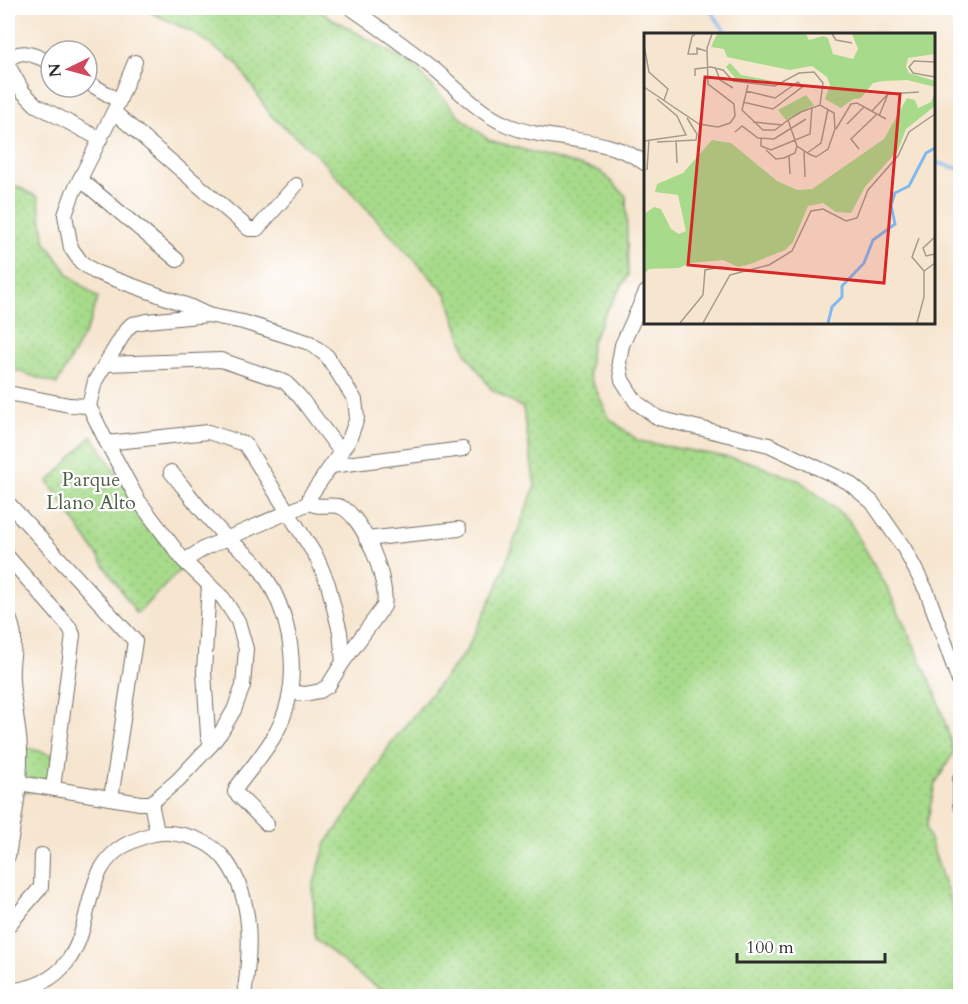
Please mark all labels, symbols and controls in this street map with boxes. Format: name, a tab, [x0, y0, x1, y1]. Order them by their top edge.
inset map	[644, 33, 935, 324]
north arrow	[39, 39, 99, 99]
text: N	[43, 62, 67, 78]
park label: Parque Llano Alto	[46, 466, 136, 516]
scale bar	[737, 926, 886, 964]
text: 100 m	[746, 935, 794, 960]

